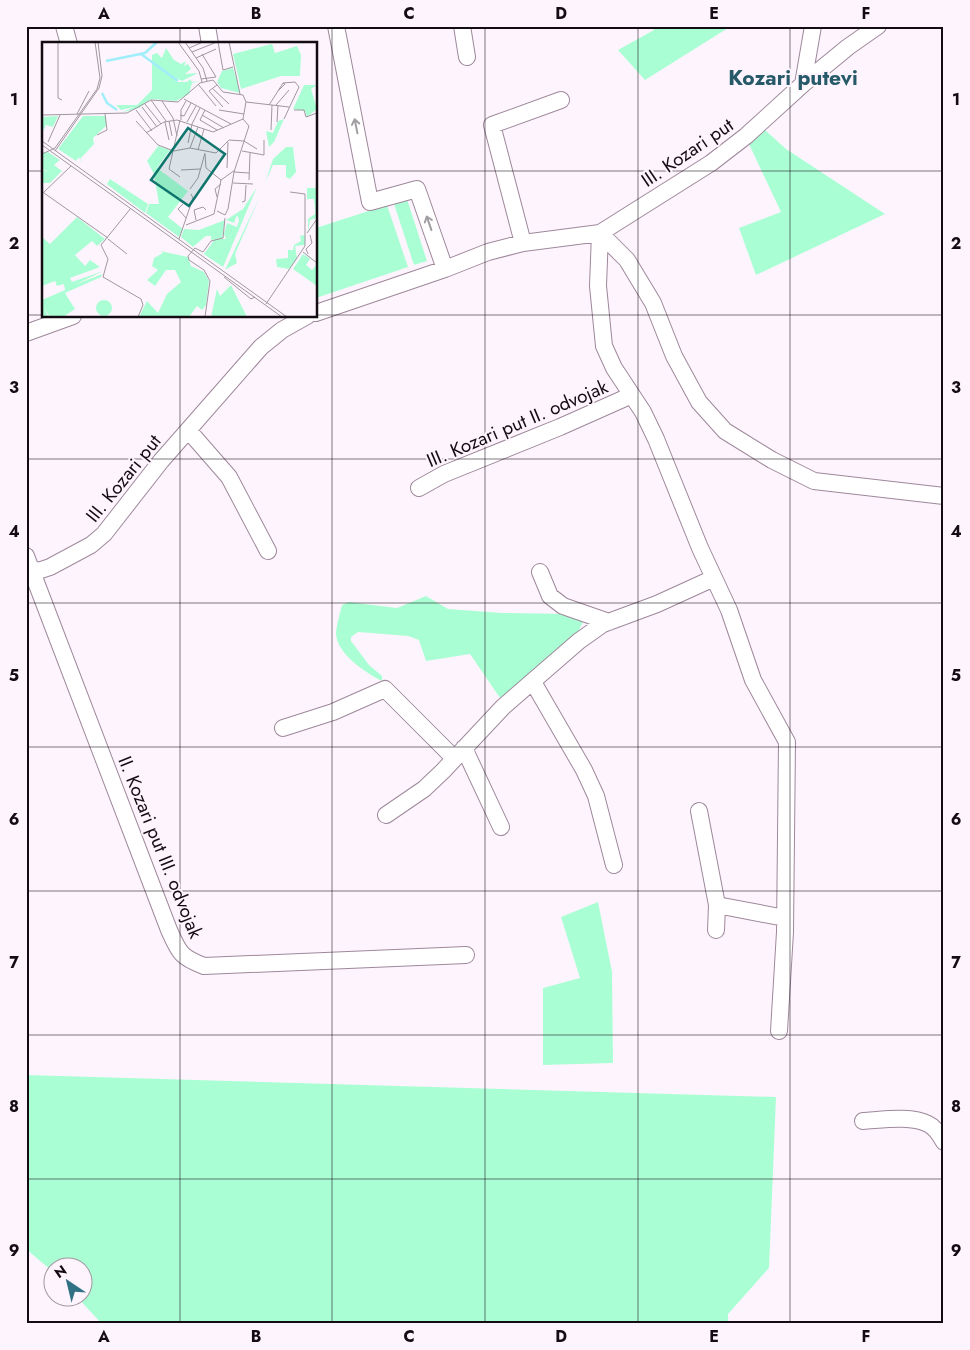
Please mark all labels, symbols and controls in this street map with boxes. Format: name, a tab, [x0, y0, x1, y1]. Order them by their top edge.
text: A	[97, 2, 110, 25]
text: B	[251, 2, 261, 25]
text: C	[403, 2, 415, 25]
text: D	[555, 2, 567, 25]
text: E	[709, 2, 719, 25]
text: F	[862, 2, 870, 25]
inset map	[42, 42, 318, 318]
district label: Kozari putevi	[728, 63, 858, 93]
text: 1	[10, 88, 18, 111]
text: 1	[952, 88, 960, 111]
street label: III. Kozari put	[636, 111, 739, 193]
one-way arrow	[350, 118, 360, 134]
one-way arrow	[424, 216, 433, 231]
text: 2	[9, 232, 19, 255]
text: 2	[951, 232, 961, 255]
street label: III. Kozari put II. odvojak	[422, 373, 612, 474]
text: 3	[9, 376, 19, 399]
text: 3	[951, 376, 961, 399]
street label: III. Kozari put	[80, 428, 168, 528]
text: 4	[8, 520, 20, 543]
text: 4	[950, 520, 962, 543]
text: 5	[9, 664, 19, 687]
text: 5	[951, 664, 961, 687]
street label: II. Kozari put III. odvojak	[112, 752, 210, 943]
text: 6	[9, 808, 19, 831]
text: 6	[951, 808, 961, 831]
text: 7	[9, 951, 19, 974]
text: 7	[951, 951, 961, 974]
text: 8	[9, 1095, 19, 1118]
text: 8	[951, 1095, 961, 1118]
text: 9	[9, 1239, 19, 1262]
text: 9	[951, 1239, 961, 1262]
north arrow	[42, 1258, 92, 1308]
text: N	[50, 1260, 71, 1283]
text: A	[97, 1325, 110, 1348]
text: B	[251, 1325, 261, 1348]
text: C	[403, 1325, 415, 1348]
text: D	[555, 1325, 567, 1348]
text: E	[709, 1325, 719, 1348]
text: F	[862, 1325, 870, 1348]

